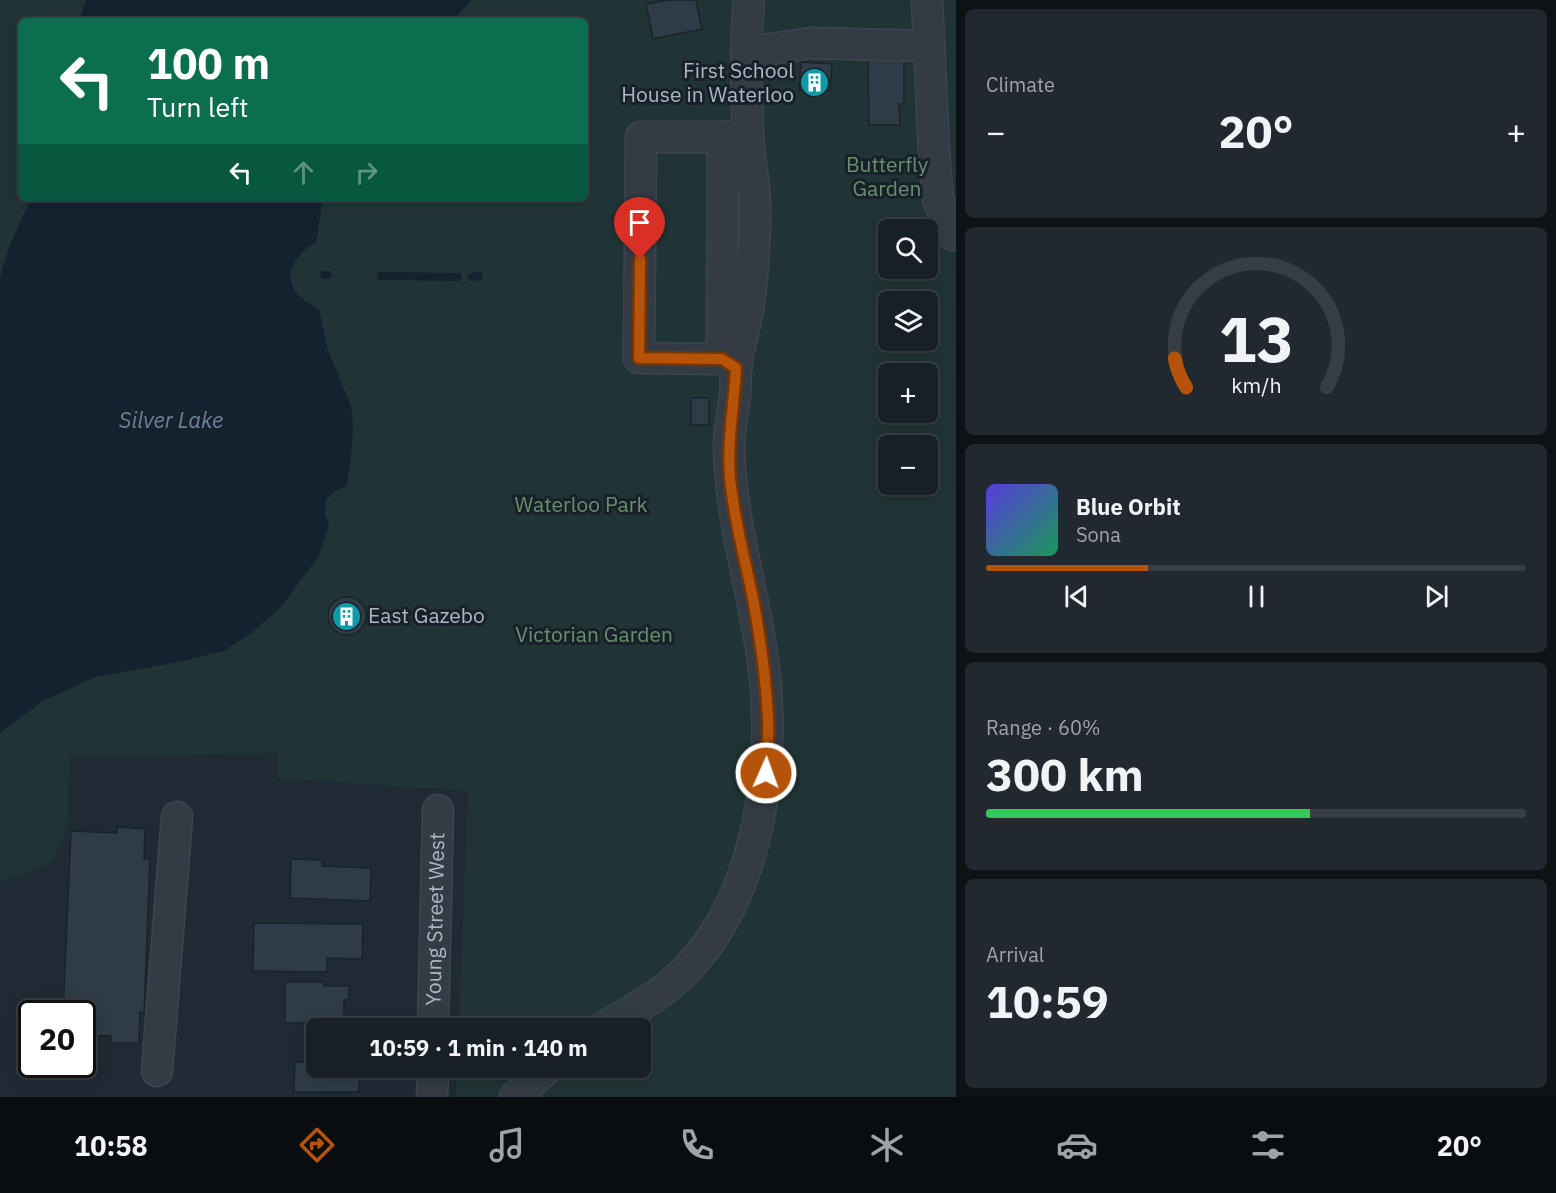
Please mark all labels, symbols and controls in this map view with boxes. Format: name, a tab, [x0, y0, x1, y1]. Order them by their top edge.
text: 100 m	[147, 36, 270, 91]
icon: left	[48, 42, 126, 120]
place label: First School House in Waterloo	[621, 56, 794, 108]
building icon: First School House in Waterloo	[799, 67, 831, 99]
text: Climate	[986, 71, 1055, 98]
text: Turn left	[147, 89, 248, 124]
text: 20°	[1218, 102, 1294, 160]
text: −	[986, 110, 1006, 153]
text: +	[1506, 110, 1526, 153]
park label: Butterfly Garden	[846, 150, 929, 202]
icon: left	[224, 156, 257, 189]
icon: ahead	[287, 156, 320, 189]
icon: right	[350, 156, 383, 189]
pin	[614, 197, 665, 259]
icon: arrive	[623, 206, 656, 239]
map controls	[878, 219, 938, 495]
button: search	[878, 219, 938, 279]
button: layers	[878, 291, 938, 351]
text: 13	[1219, 298, 1293, 379]
button: +	[878, 363, 938, 423]
text: km/h	[1231, 371, 1281, 399]
water label: Silver Lake	[119, 405, 223, 434]
button: −	[878, 435, 938, 495]
park label: Waterloo Park	[515, 490, 647, 518]
text: Blue Orbit	[1076, 492, 1181, 521]
text: Sona	[1076, 521, 1121, 548]
icon: previous	[1060, 580, 1093, 613]
icon: pause	[1240, 580, 1273, 613]
icon: next	[1420, 580, 1453, 613]
building icon: East Gazebo	[331, 600, 363, 632]
place label: East Gazebo	[368, 601, 485, 629]
park label: Victorian Garden	[515, 620, 673, 648]
text: Range · 60%	[986, 714, 1101, 741]
position arrow	[734, 741, 798, 805]
text: 300 km	[986, 745, 1144, 803]
street label: Young Street West	[419, 832, 450, 1006]
text: Arrival	[986, 941, 1044, 968]
text: 10:59	[986, 972, 1109, 1030]
speed limit sign: 20	[18, 1000, 96, 1078]
text: 10:59 · 1 min · 140 m	[369, 1033, 588, 1062]
icon: directions	[296, 1124, 338, 1166]
icon: music	[486, 1124, 528, 1166]
icon: phone	[676, 1124, 718, 1166]
icon: climate	[866, 1124, 908, 1166]
icon: car	[1056, 1124, 1098, 1166]
icon: filters	[1247, 1124, 1289, 1166]
text: 10:58	[74, 1128, 148, 1163]
text: 20°	[1437, 1128, 1482, 1163]

